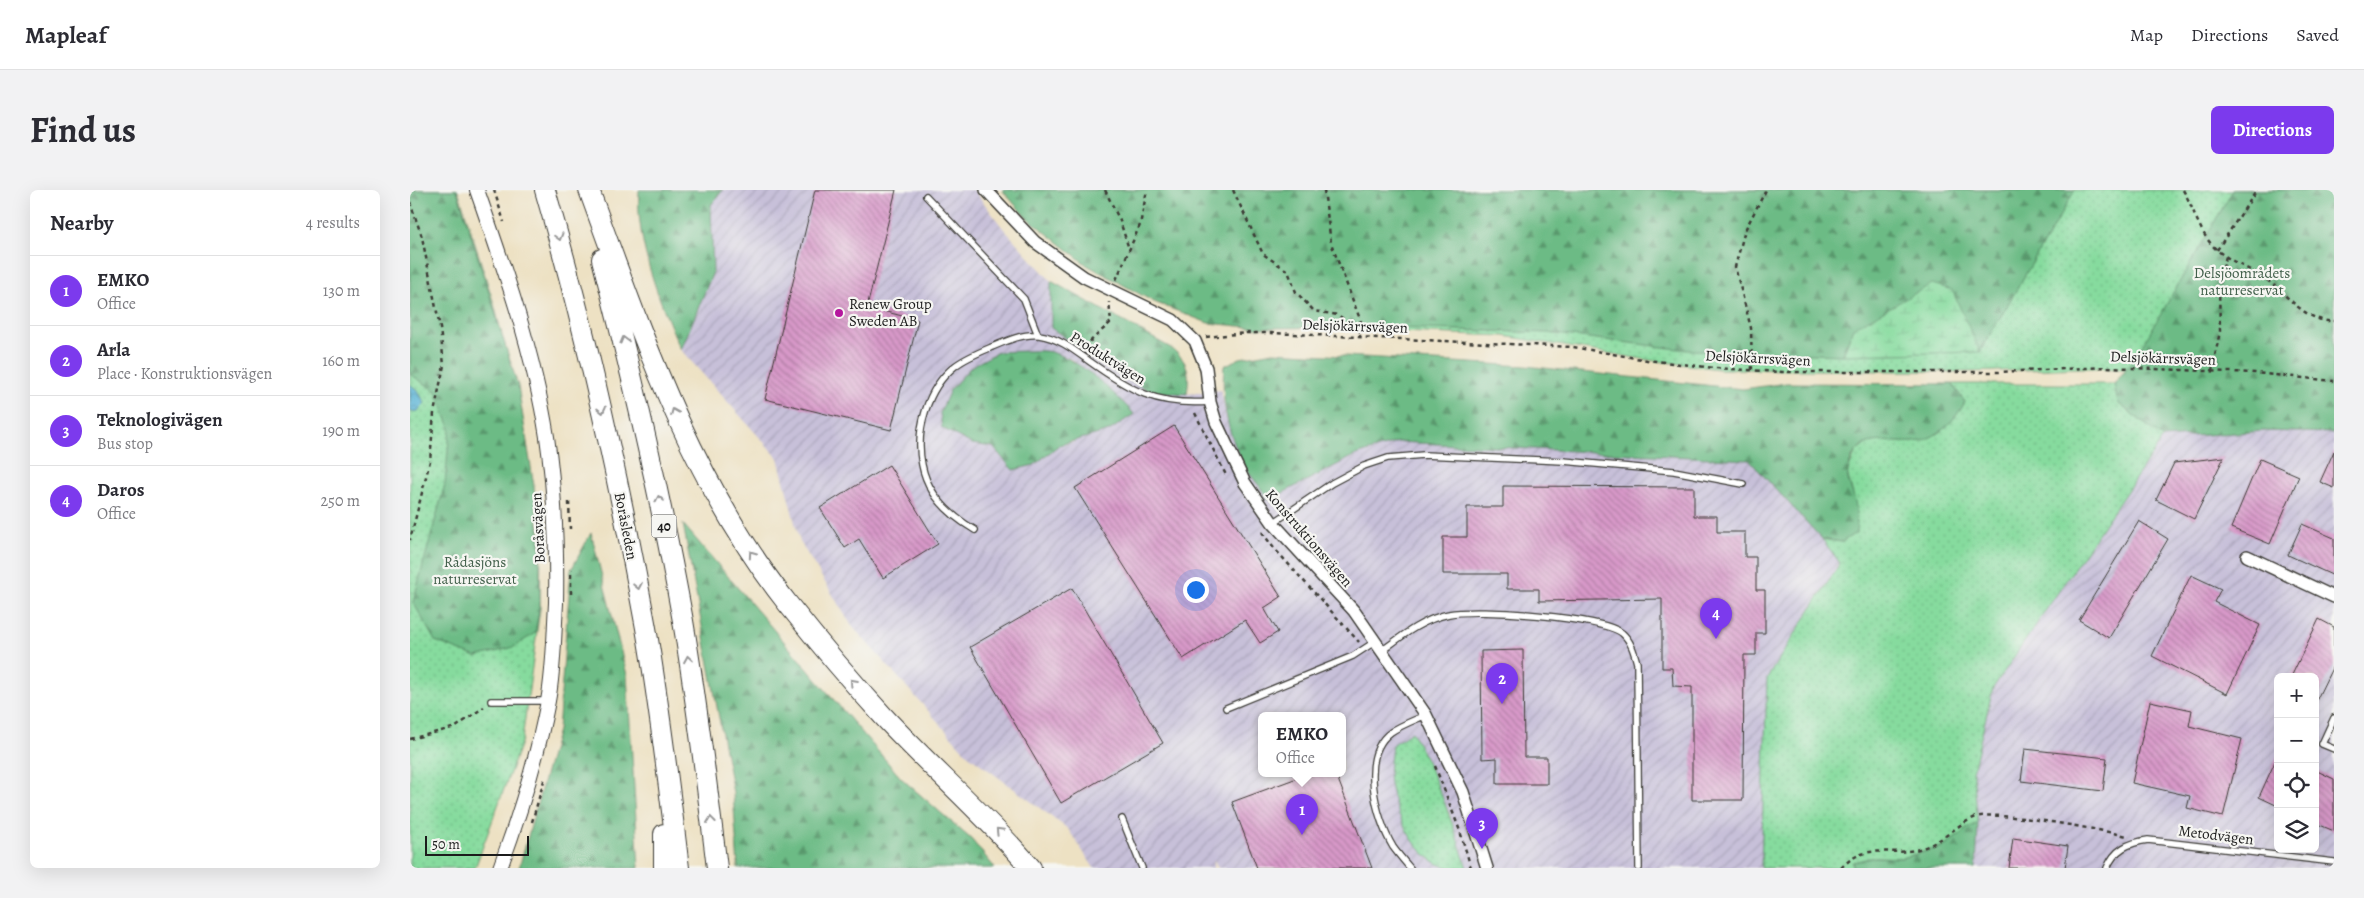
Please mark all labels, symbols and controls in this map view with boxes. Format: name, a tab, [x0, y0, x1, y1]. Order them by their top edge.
text: Mapleaf	[25, 19, 107, 51]
text: Map	[2130, 23, 2163, 47]
text: Directions	[2191, 23, 2268, 47]
text: Saved	[2296, 23, 2339, 47]
text: Find us	[30, 106, 136, 154]
button: Directions	[2211, 106, 2334, 154]
text: Nearby	[50, 209, 113, 237]
text: 4 results	[306, 212, 360, 234]
one-way arrow	[553, 232, 563, 240]
park label: Delsjöområdets naturreservat	[2194, 263, 2290, 300]
text: EMKO	[97, 267, 149, 293]
text: 1	[63, 280, 69, 302]
text: 130 m	[323, 280, 360, 302]
text: Office	[97, 293, 136, 315]
place label: Renew Group Sweden AB	[849, 294, 932, 331]
marker: Renew Group Sweden AB	[833, 307, 845, 319]
street label: Delsjökärrsvägen	[1302, 314, 1408, 338]
street label: Produktvägen	[1066, 327, 1150, 389]
text: Arla	[97, 337, 130, 363]
one-way arrow	[619, 337, 629, 345]
street label: Delsjökärrsvägen	[1705, 345, 1811, 371]
street label: Delsjökärrsvägen	[2110, 346, 2216, 370]
text: 2	[62, 350, 70, 372]
text: 160 m	[322, 350, 360, 372]
text: Place · Konstruktionsvägen	[97, 363, 272, 385]
one-way arrow	[596, 405, 607, 414]
text: Teknologivägen	[97, 407, 223, 433]
one-way arrow	[670, 408, 680, 417]
text: 3	[63, 420, 69, 442]
text: 190 m	[322, 420, 360, 442]
text: Bus stop	[97, 433, 153, 455]
text: Daros	[97, 477, 144, 503]
street label: Konstruktionsvägen	[1261, 485, 1357, 591]
text: 4	[62, 490, 70, 512]
text: 250 m	[321, 490, 360, 512]
street label: Boråsleden	[610, 491, 642, 561]
street label: Boråsvägen	[526, 492, 550, 564]
one-way arrow	[655, 494, 665, 503]
text: Office	[97, 503, 136, 525]
road number: 40	[652, 514, 676, 538]
one-way arrow	[749, 551, 758, 560]
park label: Rådasjöns naturreservat	[433, 552, 517, 589]
your location	[1183, 577, 1209, 603]
one-way arrow	[632, 582, 642, 590]
pin: 4	[1700, 598, 1732, 639]
one-way arrow	[684, 654, 694, 663]
pin: 2	[1486, 663, 1518, 704]
map controls	[2274, 673, 2319, 853]
button: +	[2274, 673, 2319, 718]
one-way arrow	[850, 678, 859, 687]
popup	[1258, 712, 1346, 777]
button: −	[2274, 718, 2319, 763]
text: EMKO	[1276, 721, 1328, 747]
text: Office	[1276, 747, 1315, 769]
button: locate	[2274, 763, 2319, 808]
pin: 1	[1286, 794, 1318, 835]
pin: 3	[1466, 808, 1498, 849]
button: layers	[2274, 808, 2319, 853]
one-way arrow	[706, 815, 717, 823]
street label: Metodvägen	[2177, 820, 2255, 850]
one-way arrow	[996, 828, 1005, 837]
scale bar	[425, 833, 529, 856]
text: 50 m	[432, 835, 460, 854]

